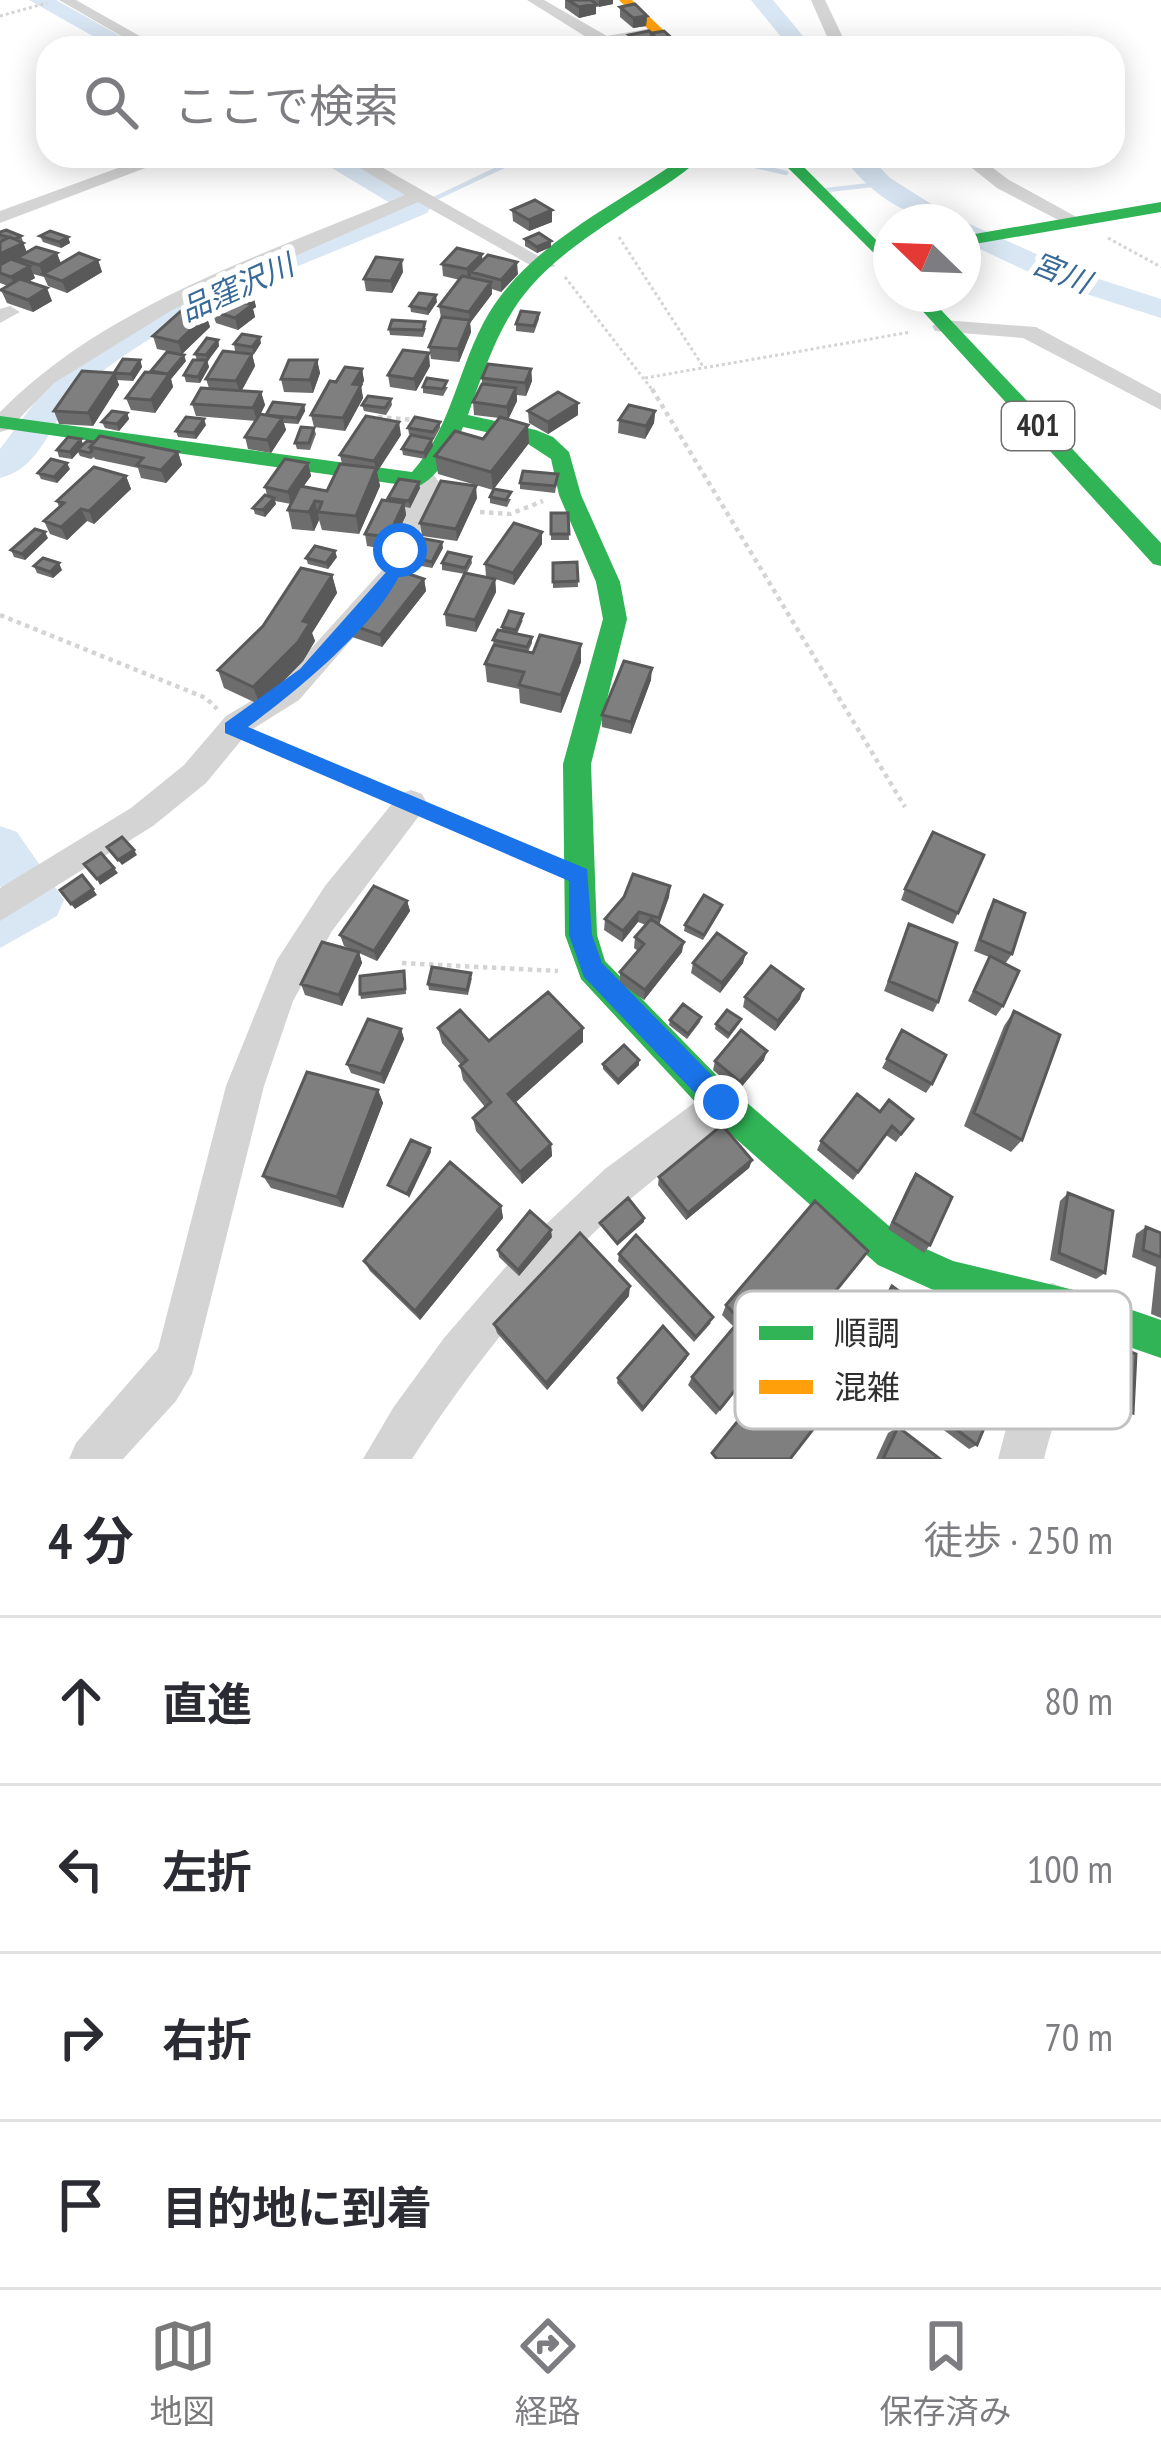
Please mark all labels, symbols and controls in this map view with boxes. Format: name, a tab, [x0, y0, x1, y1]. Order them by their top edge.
search box	[36, 36, 1125, 168]
icon: search	[78, 69, 144, 135]
text: ここで検索	[174, 76, 399, 134]
north arrow	[873, 204, 981, 312]
water label: 宮川	[1026, 242, 1099, 302]
water label: 品窪沢川	[174, 243, 302, 329]
road number: 401	[1002, 402, 1074, 450]
route start	[373, 523, 427, 577]
route end	[694, 1075, 748, 1129]
legend	[735, 1291, 1131, 1429]
text: 順調	[834, 1311, 900, 1354]
text: 混雑	[834, 1365, 900, 1408]
text: 4 分	[48, 1507, 134, 1573]
text: 徒歩 · 250 m	[924, 1514, 1113, 1565]
icon: ahead	[48, 1668, 114, 1734]
text: 直進	[162, 1674, 252, 1732]
text: 80 m	[1044, 1675, 1113, 1726]
icon: left	[48, 1836, 114, 1902]
text: 左折	[162, 1842, 252, 1900]
text: 100 m	[1027, 1843, 1113, 1894]
icon: right	[48, 2004, 114, 2070]
text: 右折	[162, 2010, 252, 2068]
text: 70 m	[1044, 2011, 1113, 2062]
icon: arrive	[48, 2172, 114, 2238]
text: 目的地に到着	[162, 2178, 432, 2236]
tab: 地図	[150, 2313, 216, 2433]
tab: 経路	[515, 2313, 581, 2433]
tab: 保存済み	[880, 2313, 1012, 2433]

